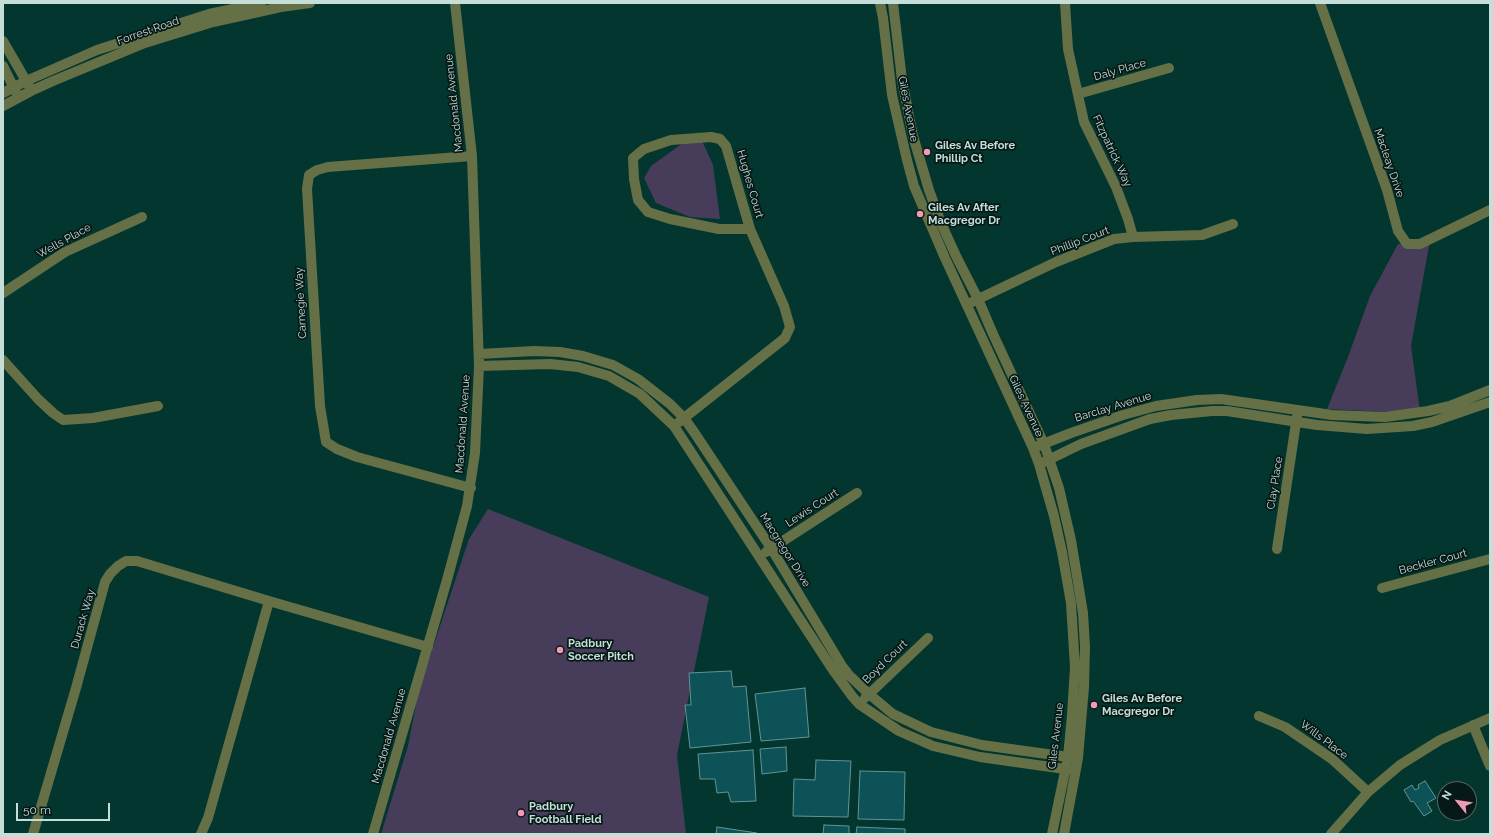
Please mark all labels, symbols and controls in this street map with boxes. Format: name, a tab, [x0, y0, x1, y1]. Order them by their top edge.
street label: Forrest Road	[115, 14, 181, 48]
street label: Macdonald Avenue	[442, 53, 466, 153]
street label: Daly Place	[1092, 56, 1148, 84]
street label: Giles Avenue	[895, 75, 921, 143]
street label: Fitzpatrick Way	[1090, 113, 1134, 189]
street label: Macleay Drive	[1371, 127, 1407, 199]
place label: Giles Av Before Phillip Ct	[935, 139, 1015, 165]
marker: Giles Av Before Phillip Ct	[922, 147, 932, 157]
street label: Hughes Court	[734, 148, 766, 220]
place label: Giles Av After Macgregor Dr	[928, 201, 1000, 227]
marker: Giles Av After Macgregor Dr	[915, 209, 925, 219]
street label: Wells Place	[35, 221, 93, 261]
street label: Phillip Court	[1049, 224, 1111, 258]
street label: Carnegie Way	[293, 267, 309, 339]
street label: Giles Avenue	[1006, 373, 1046, 439]
street label: Macdonald Avenue	[453, 374, 473, 474]
street label: Barclay Avenue	[1073, 389, 1153, 425]
street label: Clay Place	[1264, 456, 1286, 510]
street label: Lewis Court	[783, 486, 841, 530]
street label: Macgregor Drive	[757, 511, 813, 589]
street label: Beckler Court	[1398, 547, 1468, 577]
street label: Durack Way	[68, 588, 98, 650]
place label: Padbury Soccer Pitch	[568, 637, 634, 663]
street label: Boyd Court	[860, 637, 910, 687]
marker: Padbury Soccer Pitch	[555, 645, 565, 655]
street label: Macdonald Avenue	[369, 687, 409, 785]
place label: Giles Av Before Macgregor Dr	[1102, 692, 1182, 718]
marker: Giles Av Before Macgregor Dr	[1089, 700, 1099, 710]
street label: Giles Avenue	[1045, 702, 1067, 770]
street label: Wills Place	[1298, 718, 1350, 762]
north arrow	[1437, 781, 1477, 821]
text: N	[1439, 788, 1455, 802]
scale bar	[18, 795, 112, 821]
place label: Padbury Football Field	[529, 800, 602, 826]
text: 50 m	[23, 803, 51, 817]
marker: Padbury Football Field	[516, 808, 526, 818]

